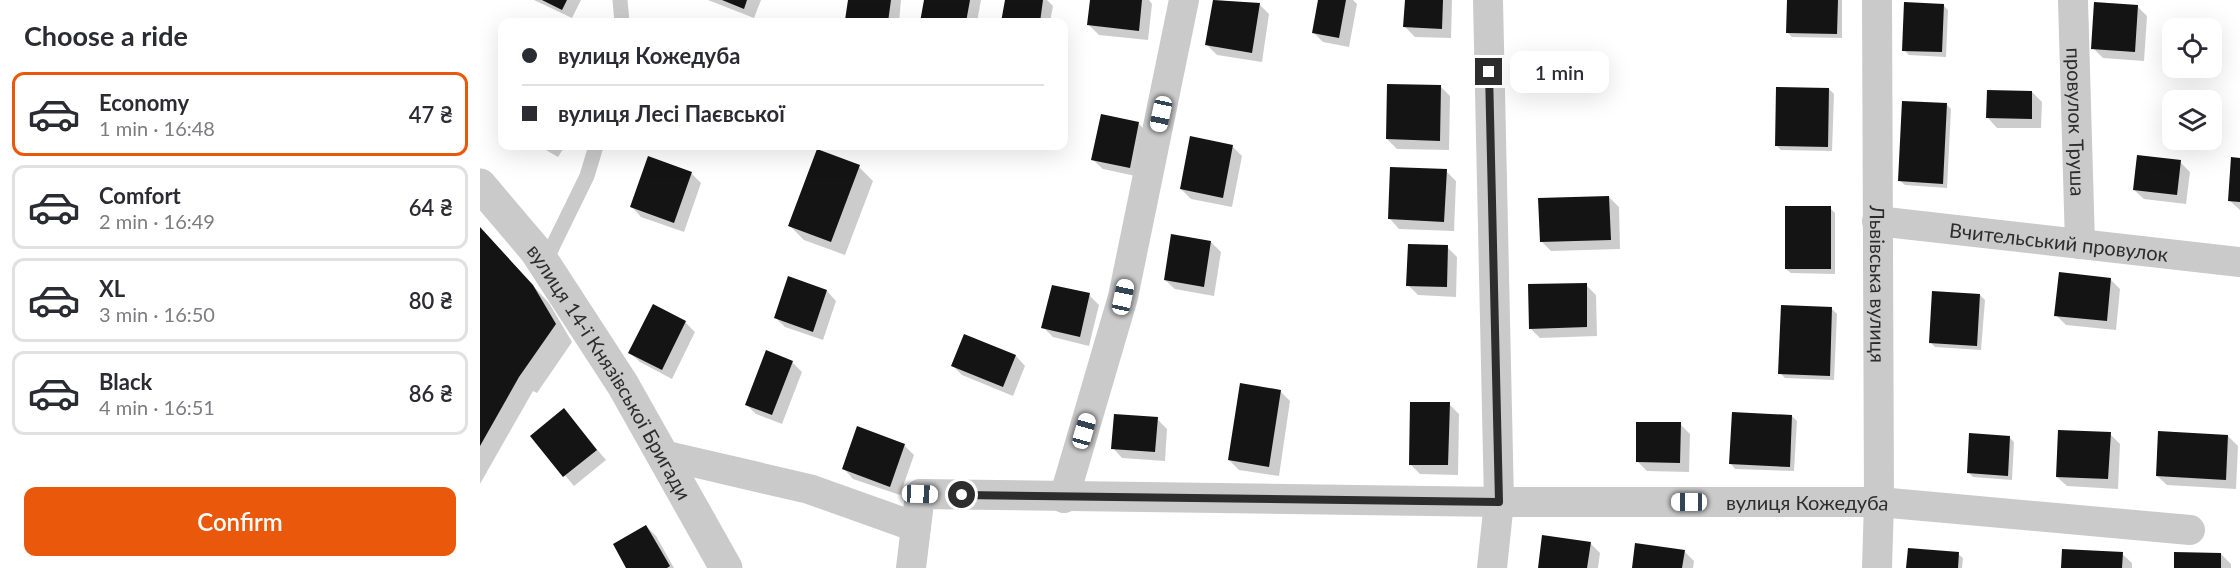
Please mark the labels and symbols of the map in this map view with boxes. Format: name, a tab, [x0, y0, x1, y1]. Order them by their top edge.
street label: провулок Труша	[2062, 47, 2091, 197]
callout: 1 min	[1510, 51, 1609, 93]
route end	[1475, 58, 1502, 85]
car	[1148, 95, 1174, 133]
street label: Львівська вулиця	[1866, 204, 1890, 363]
street label: Вчительський провулок	[1948, 217, 2170, 266]
street label: вулиця 14-ї Князівської Бригади	[523, 238, 697, 504]
car	[1110, 278, 1136, 316]
car	[1070, 411, 1098, 451]
route start	[948, 481, 975, 508]
car	[902, 484, 938, 504]
street label: вулиця Кожедуба	[1726, 490, 1890, 515]
car	[1671, 493, 1707, 511]

